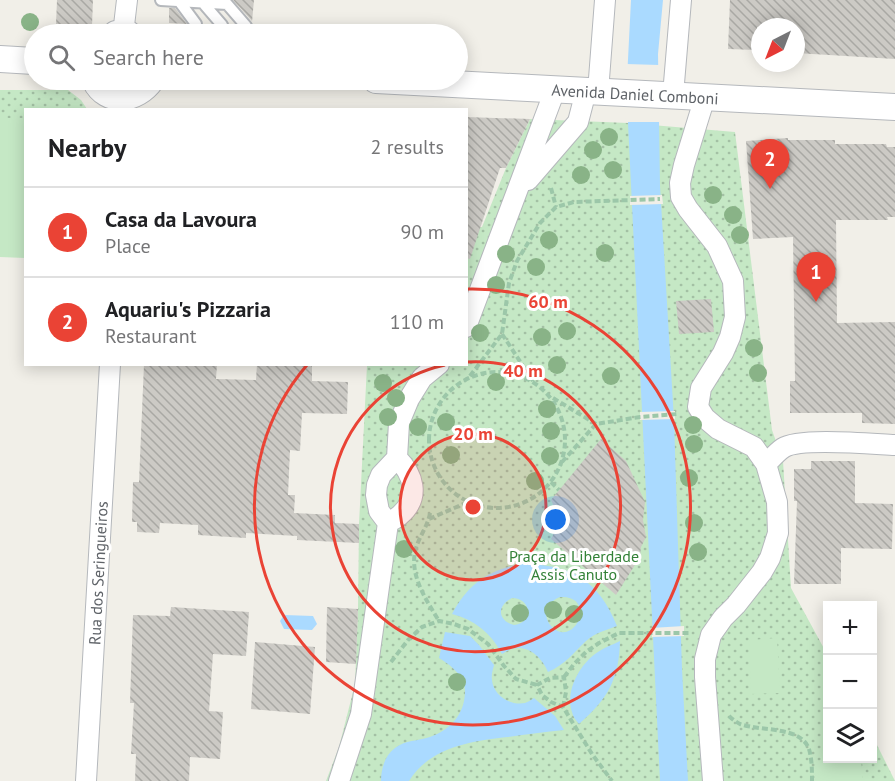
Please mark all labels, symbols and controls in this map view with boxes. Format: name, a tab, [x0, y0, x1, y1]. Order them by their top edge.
north arrow	[751, 18, 805, 72]
search box	[24, 24, 468, 90]
icon: search	[45, 41, 78, 74]
text: Search here	[93, 43, 204, 71]
street label: Avenida Daniel Comboni	[551, 80, 719, 108]
text: Nearby	[48, 131, 126, 164]
text: 2 results	[371, 134, 444, 160]
pin: 2	[750, 140, 790, 189]
text: Casa da Lavoura	[105, 205, 257, 233]
text: 1	[62, 219, 73, 245]
text: 90 m	[401, 219, 444, 245]
text: Place	[105, 233, 151, 259]
pin: 1	[796, 252, 836, 302]
text: 60 m	[528, 290, 568, 313]
text: Aquariu's Pizzaria	[105, 295, 271, 323]
text: 2	[62, 309, 73, 335]
text: 110 m	[390, 309, 444, 335]
text: Restaurant	[105, 323, 196, 349]
text: 40 m	[503, 359, 543, 382]
text: 20 m	[453, 422, 493, 445]
centre of rings	[463, 497, 483, 517]
street label: Rua dos Seringueiros	[84, 500, 112, 645]
your location	[541, 505, 570, 534]
park label: Praça da Liberdade Assis Canuto	[509, 546, 639, 584]
map controls	[823, 601, 877, 763]
button: +	[823, 601, 877, 655]
button: −	[823, 655, 877, 709]
button: layers	[823, 709, 877, 763]

